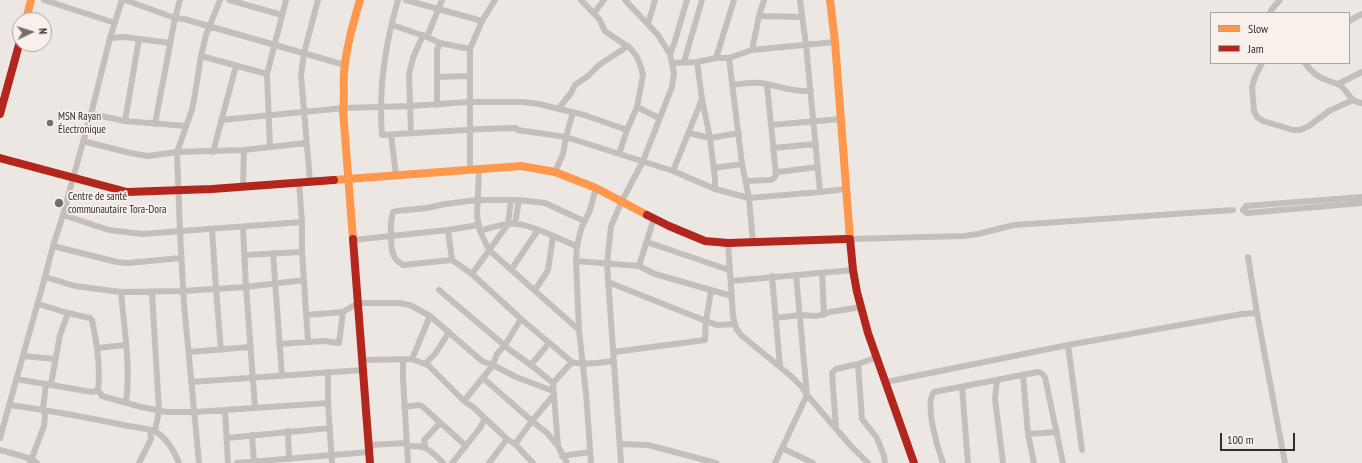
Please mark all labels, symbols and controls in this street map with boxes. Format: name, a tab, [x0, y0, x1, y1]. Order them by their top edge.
north arrow	[12, 12, 52, 52]
legend	[1210, 12, 1350, 64]
text: Slow	[1248, 21, 1268, 36]
text: N	[36, 28, 50, 35]
text: Jam	[1248, 41, 1264, 56]
place label: MSN Rayan Électronique	[58, 110, 106, 136]
marker: MSN Rayan Électronique	[45, 118, 55, 128]
place label: Centre de santé communautaire Tora-Dora	[68, 190, 166, 216]
marker: Centre de santé communautaire Tora-Dora	[53, 197, 65, 209]
scale bar	[1222, 425, 1297, 451]
text: 100 m	[1227, 432, 1254, 447]

